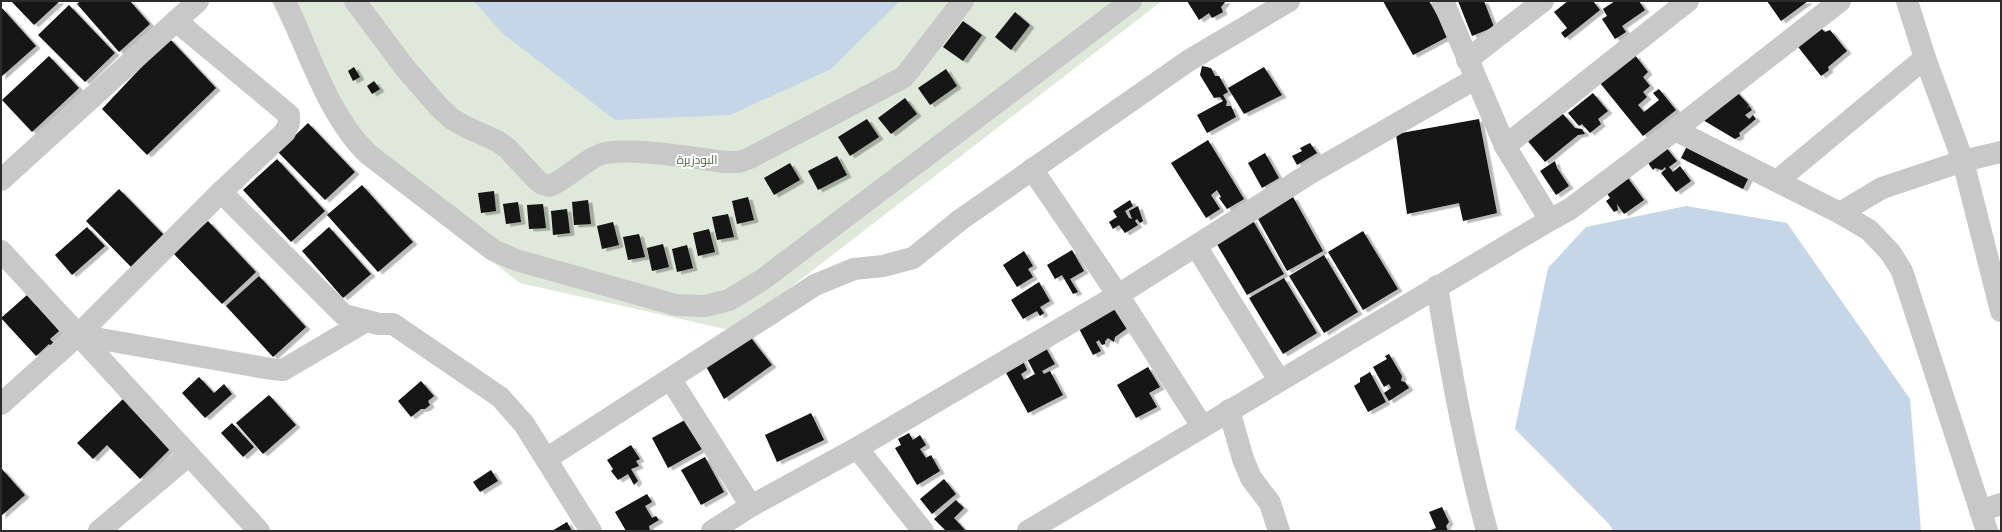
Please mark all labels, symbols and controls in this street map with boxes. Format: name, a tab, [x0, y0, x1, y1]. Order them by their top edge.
park label: البودزيرة	[677, 152, 717, 168]

